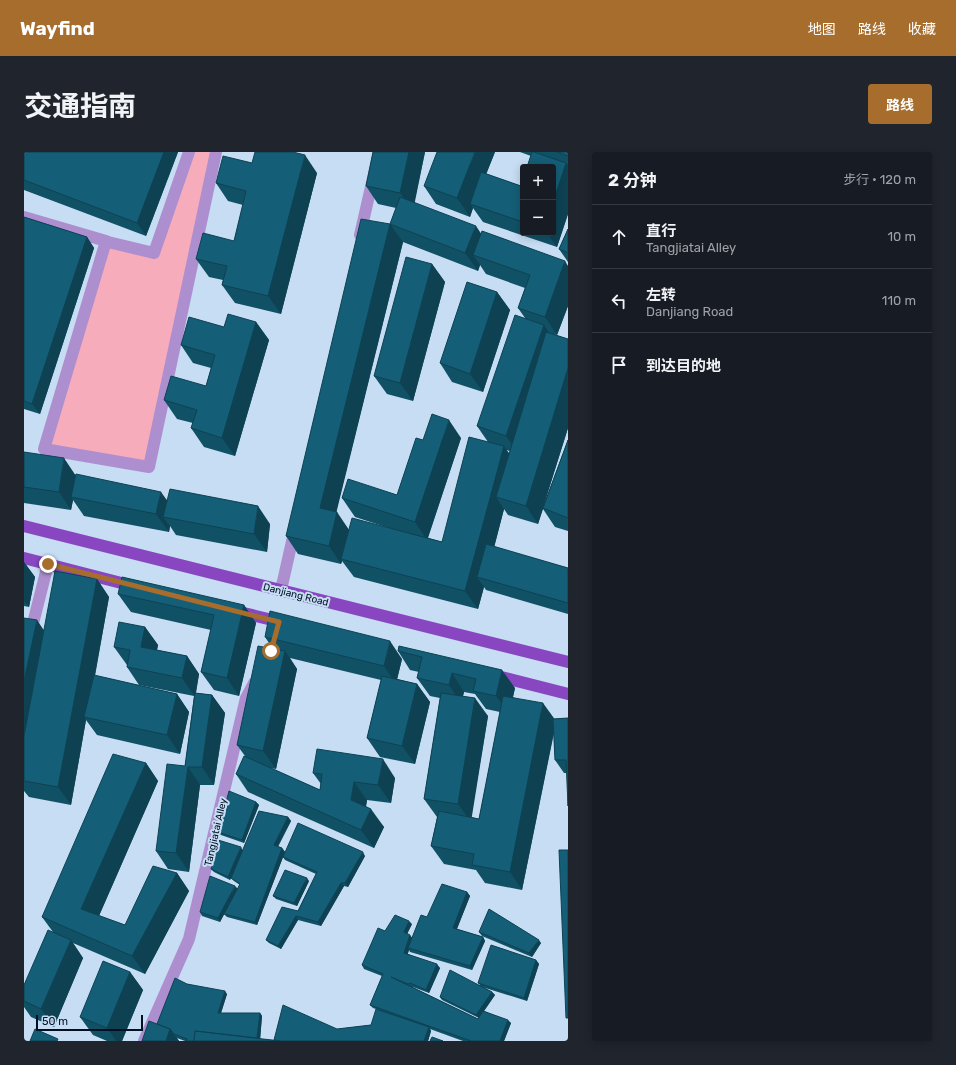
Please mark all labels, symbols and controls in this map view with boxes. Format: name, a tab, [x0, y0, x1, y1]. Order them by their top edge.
text: Wayfind	[20, 17, 95, 40]
text: 地图	[808, 21, 836, 38]
text: 路线	[858, 21, 886, 38]
text: 收藏	[908, 21, 936, 38]
button: 路线	[868, 84, 932, 124]
text: 交通指南	[24, 90, 136, 123]
map controls	[520, 164, 556, 236]
button: +	[520, 164, 556, 200]
text: 2 分钟	[608, 170, 657, 190]
text: 步行 · 120 m	[843, 172, 916, 187]
button: −	[520, 200, 556, 236]
text: 直行	[646, 222, 676, 240]
icon: ahead	[608, 226, 630, 248]
text: 10 m	[887, 229, 916, 244]
text: Tangjiatai Alley	[646, 240, 736, 255]
text: 左转	[646, 286, 676, 304]
icon: left	[608, 290, 630, 312]
text: 110 m	[882, 293, 916, 308]
text: Danjiang Road	[646, 304, 733, 319]
icon: arrive	[608, 354, 630, 376]
text: 到达目的地	[646, 357, 721, 375]
route end	[39, 555, 57, 573]
street label: Danjiang Road	[262, 581, 330, 609]
route start	[262, 642, 280, 660]
street label: Tangjiatai Alley	[202, 797, 230, 867]
scale bar	[36, 1013, 143, 1032]
text: 50 m	[42, 1015, 68, 1028]

